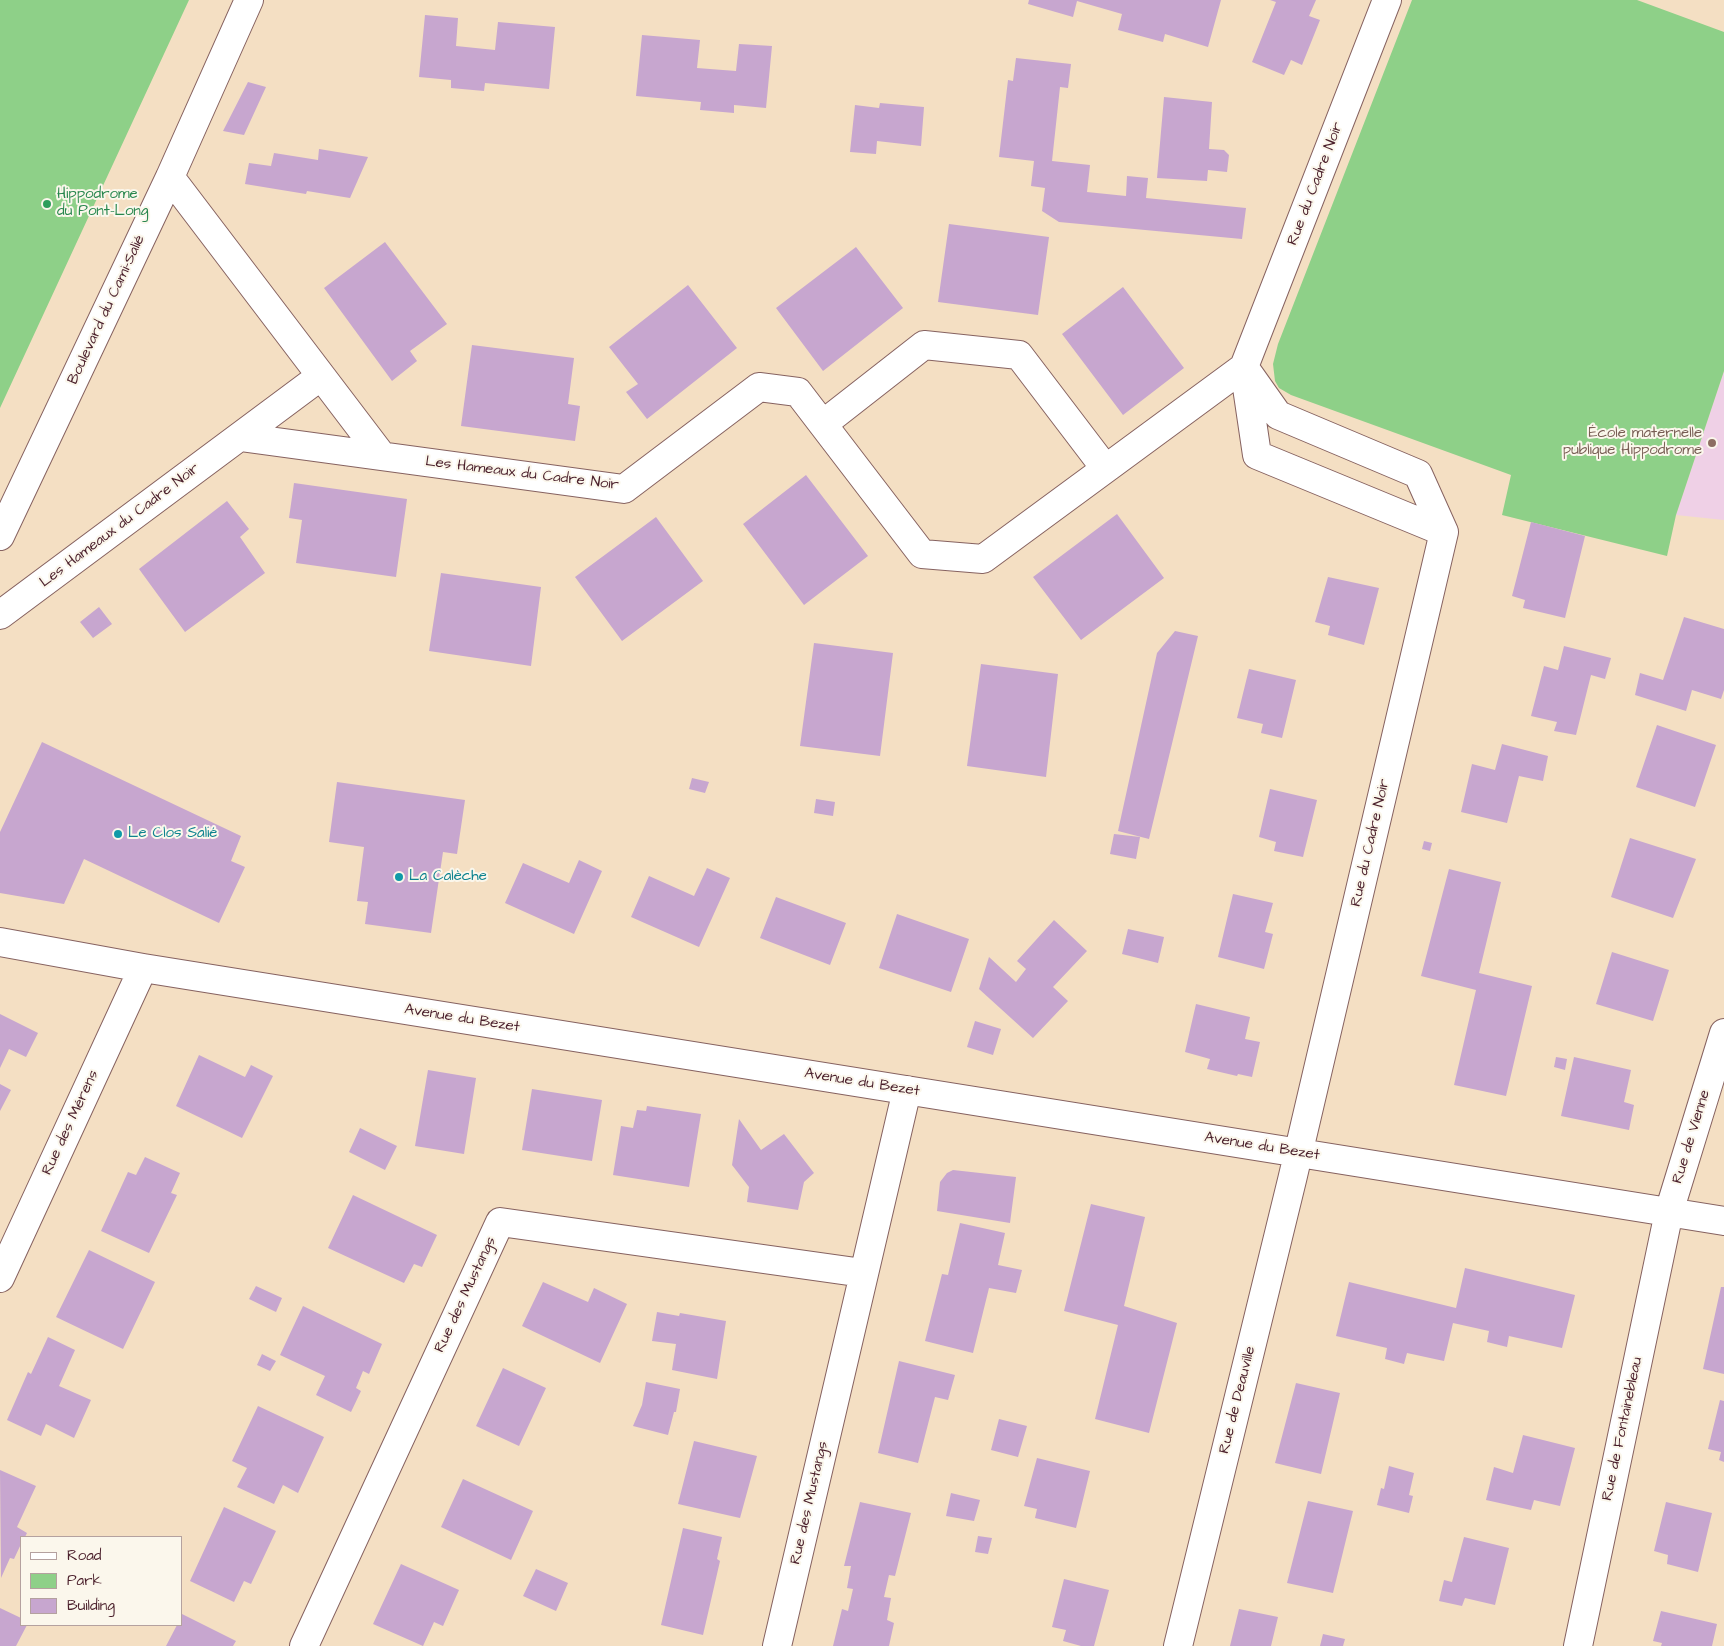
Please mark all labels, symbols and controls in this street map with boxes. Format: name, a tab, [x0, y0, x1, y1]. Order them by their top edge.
street label: Rue du Cadre Noir	[1284, 120, 1348, 248]
place label: Hippodrome du Pont-Long	[57, 186, 149, 221]
marker: Hippodrome du Pont-Long	[41, 198, 53, 210]
street label: Boulevard du Cami-Salié	[64, 232, 150, 388]
place label: École maternelle publique Hippodrome	[1563, 425, 1702, 460]
marker: École maternelle publique Hippodrome	[1706, 437, 1718, 449]
street label: Les Hameaux du Cadre Noir	[424, 453, 620, 495]
street label: Les Hameaux du Cadre Noir	[37, 460, 203, 592]
street label: Rue du Cadre Noir	[1348, 777, 1394, 909]
place label: Le Clos Salié	[128, 825, 217, 843]
marker: Le Clos Salié	[112, 828, 124, 840]
place label: La Calèche	[409, 868, 487, 886]
marker: La Calèche	[393, 871, 405, 883]
street label: Avenue du Bezet	[403, 1001, 521, 1037]
street label: Avenue du Bezet	[803, 1065, 921, 1101]
street label: Rue des Mérens	[39, 1068, 103, 1178]
street label: Rue de Vienne	[1669, 1088, 1715, 1186]
street label: Avenue du Bezet	[1203, 1129, 1321, 1165]
street label: Rue des Mustangs	[431, 1234, 501, 1356]
street label: Rue de Deauville	[1216, 1344, 1260, 1456]
street label: Rue de Fontainebleau	[1599, 1356, 1647, 1502]
street label: Rue des Mustangs	[787, 1440, 833, 1566]
legend	[20, 1536, 182, 1626]
text: Road	[67, 1545, 101, 1566]
text: Park	[67, 1570, 102, 1591]
text: Building	[67, 1595, 115, 1616]

